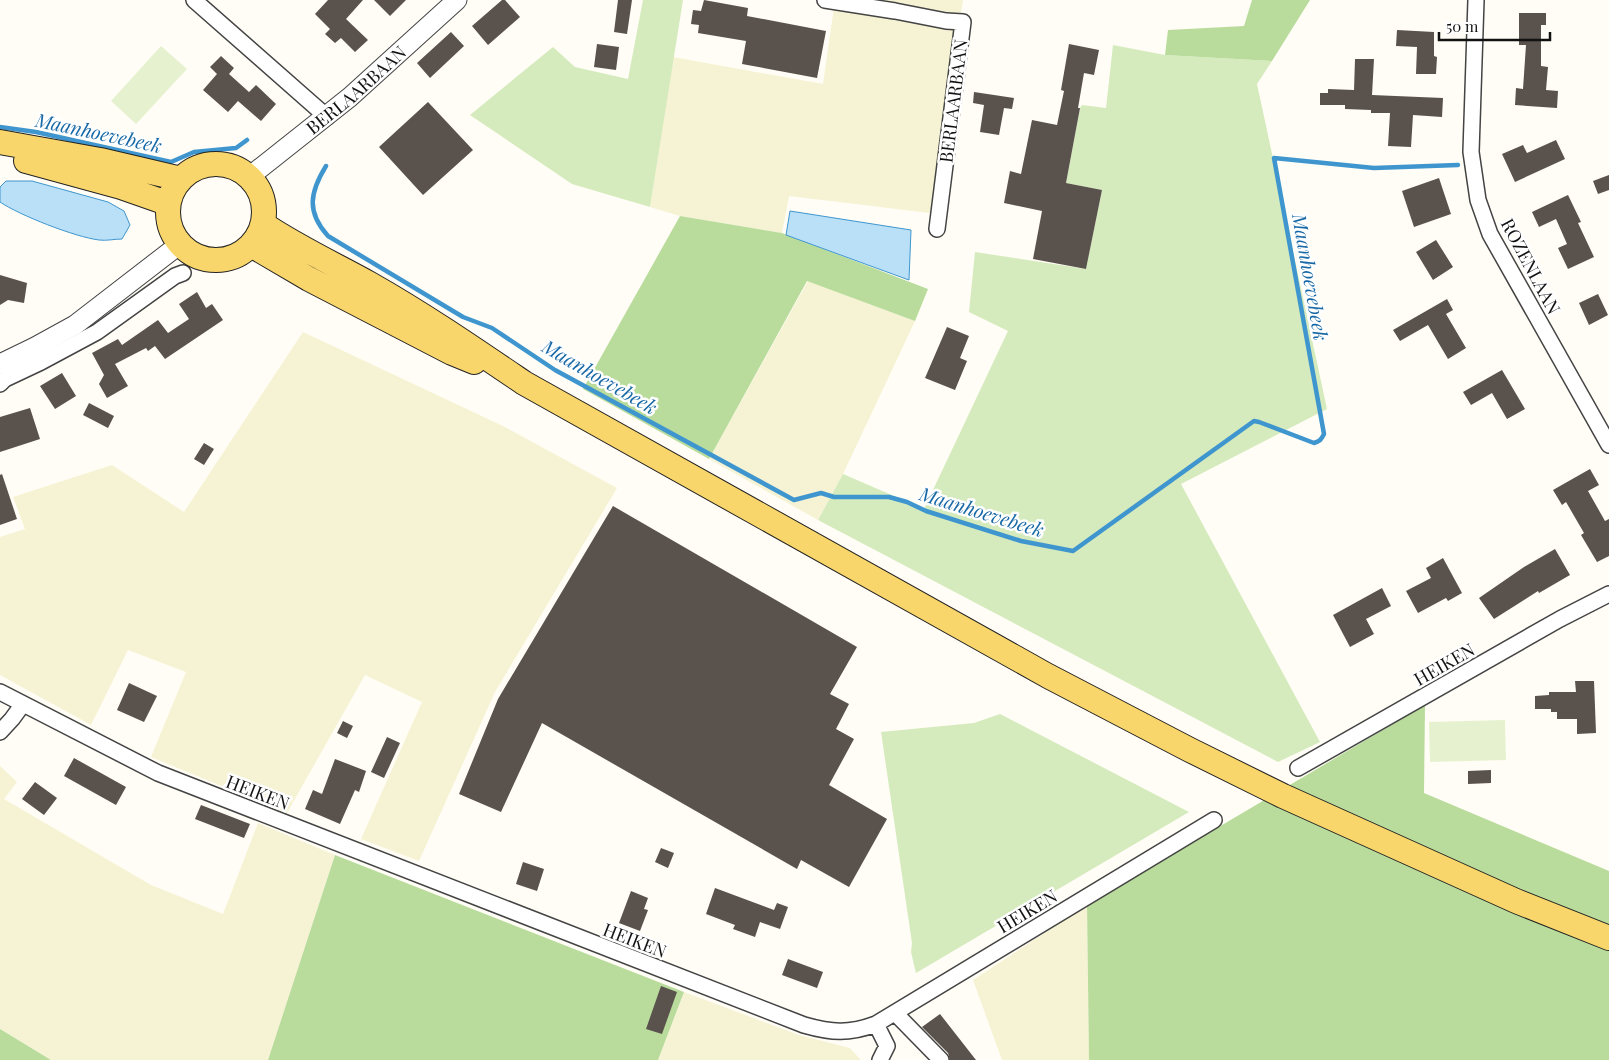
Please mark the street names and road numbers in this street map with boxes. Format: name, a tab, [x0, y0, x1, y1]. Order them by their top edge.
street label: BERLAARBAAN	[934, 38, 973, 164]
street label: BERLAARBAAN	[301, 40, 411, 139]
street label: ROZENLAAN	[1496, 214, 1566, 318]
street label: HEIKEN	[1409, 637, 1479, 691]
street label: HEIKEN	[223, 769, 293, 815]
street label: HEIKEN	[992, 884, 1062, 938]
street label: HEIKEN	[600, 917, 670, 963]

